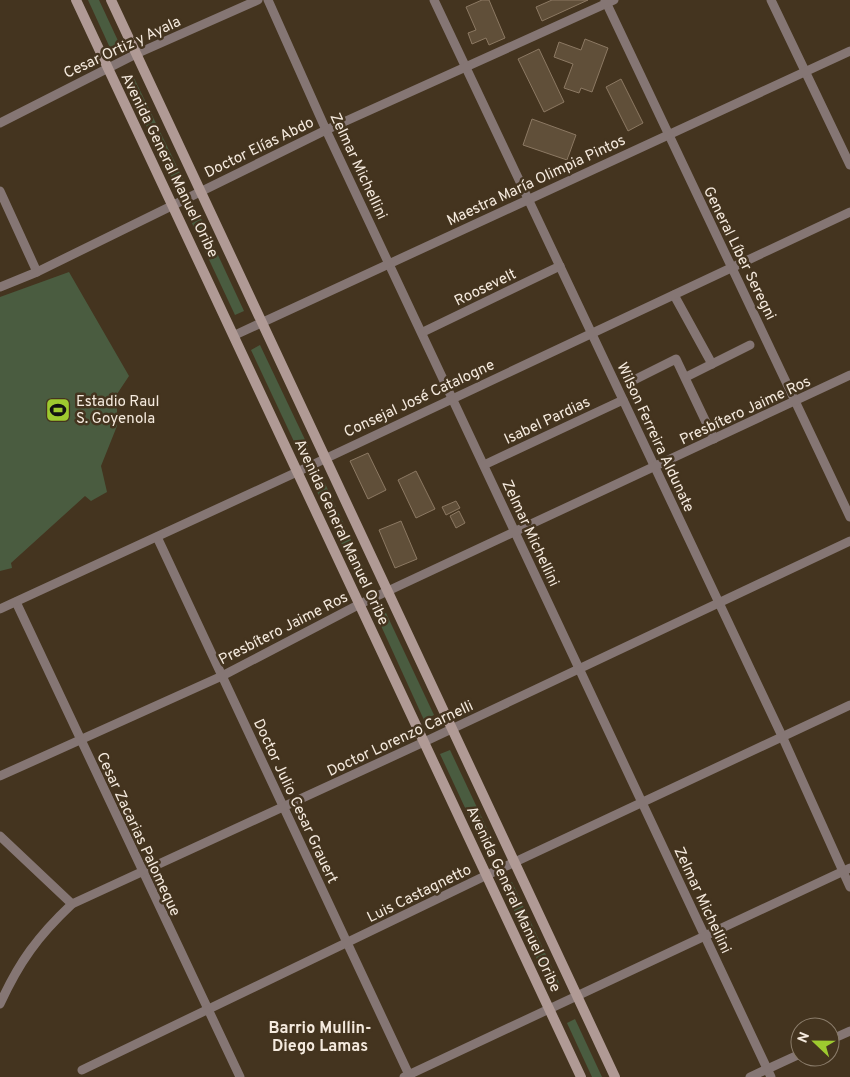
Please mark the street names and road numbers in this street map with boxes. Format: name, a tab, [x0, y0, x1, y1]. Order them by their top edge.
street label: Cesar Ortiz y Ayala	[61, 13, 184, 84]
street label: Avenida General Manuel Oribe	[116, 70, 222, 261]
street label: Zelmar Michellini	[325, 110, 391, 223]
street label: Doctor Elías Abdo	[202, 114, 318, 183]
street label: Maestra María Olimpia Pintos	[444, 132, 629, 231]
street label: General Líber Seregni	[698, 184, 779, 324]
street label: Roosevelt	[452, 265, 520, 311]
street label: Consejal José Catalogne	[341, 356, 498, 443]
street label: Wilson Ferreira Aldunate	[612, 360, 698, 516]
street label: Presbítero Jaime Ros	[677, 373, 814, 450]
street label: Isabel Pardias	[502, 393, 594, 450]
street label: Avenida General Manuel Oribe	[289, 437, 392, 629]
street label: Zelmar Michellini	[497, 477, 563, 590]
street label: Presbítero Jaime Ros	[216, 589, 351, 670]
street label: Doctor Lorenzo Carnelli	[324, 697, 477, 782]
street label: Doctor Julio Cesar Grauert	[248, 716, 341, 887]
street label: Cesar Zacarias Palomeque	[91, 750, 184, 920]
street label: Avenida General Manuel Oribe	[461, 804, 564, 996]
street label: Zelmar Michellini	[669, 844, 735, 957]
street label: Luis Castagnetto	[364, 861, 475, 928]

